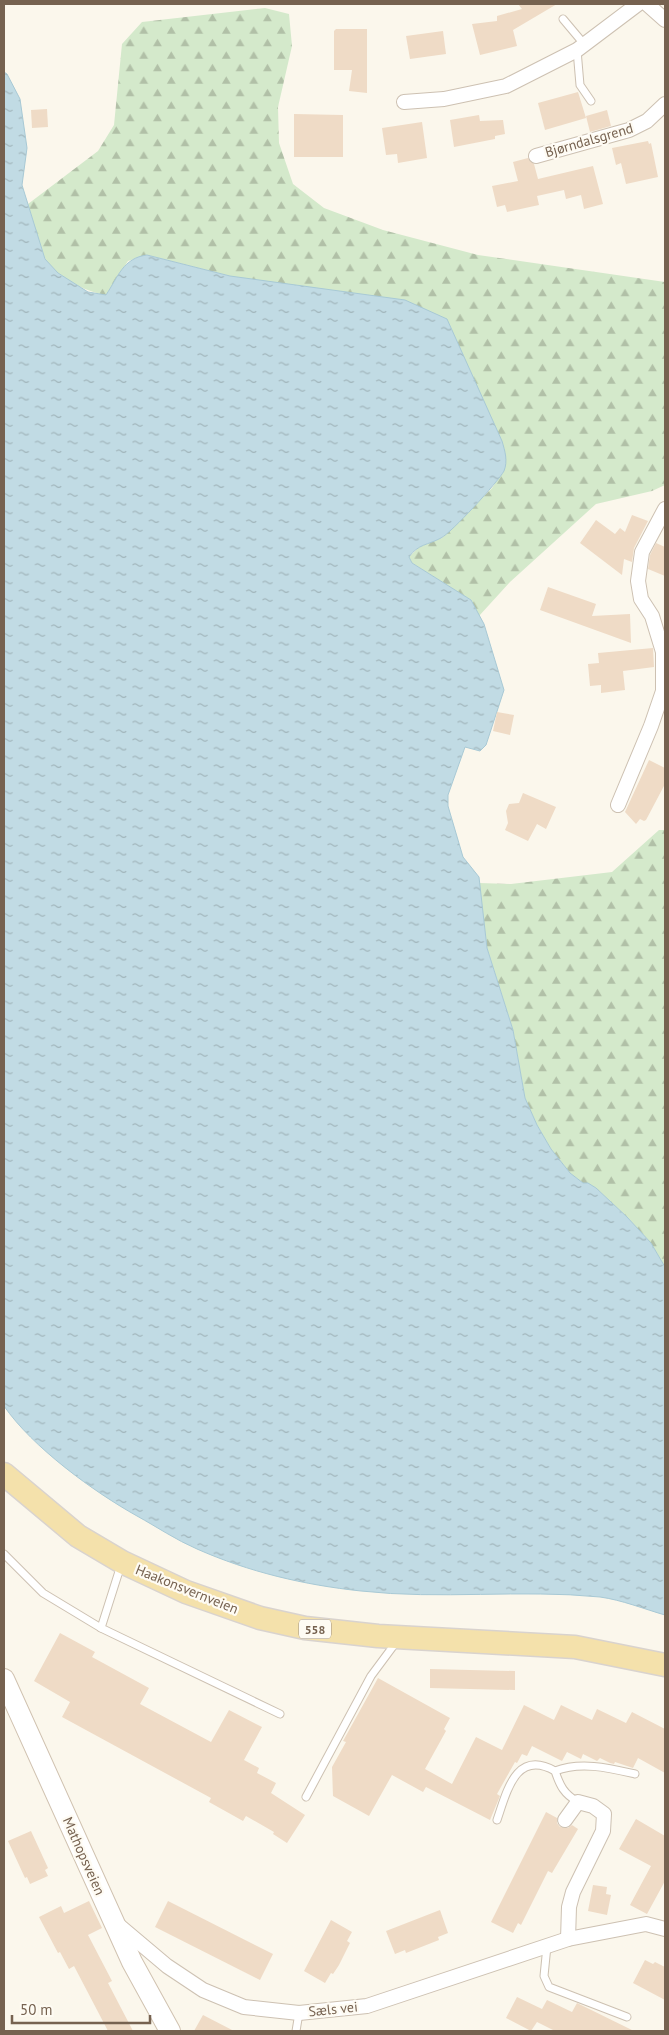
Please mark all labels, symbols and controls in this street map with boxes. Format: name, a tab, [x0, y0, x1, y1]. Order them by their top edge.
street label: Bjørndalsgrend	[543, 119, 635, 161]
street label: Haakonsvernveien	[133, 1560, 241, 1618]
road number: 558	[299, 1620, 331, 1638]
street label: Mathopsveien	[59, 1814, 109, 1898]
scale bar	[12, 1992, 150, 2024]
street label: Sæls vei	[307, 1997, 359, 2021]
text: 50 m	[20, 2000, 53, 2019]

